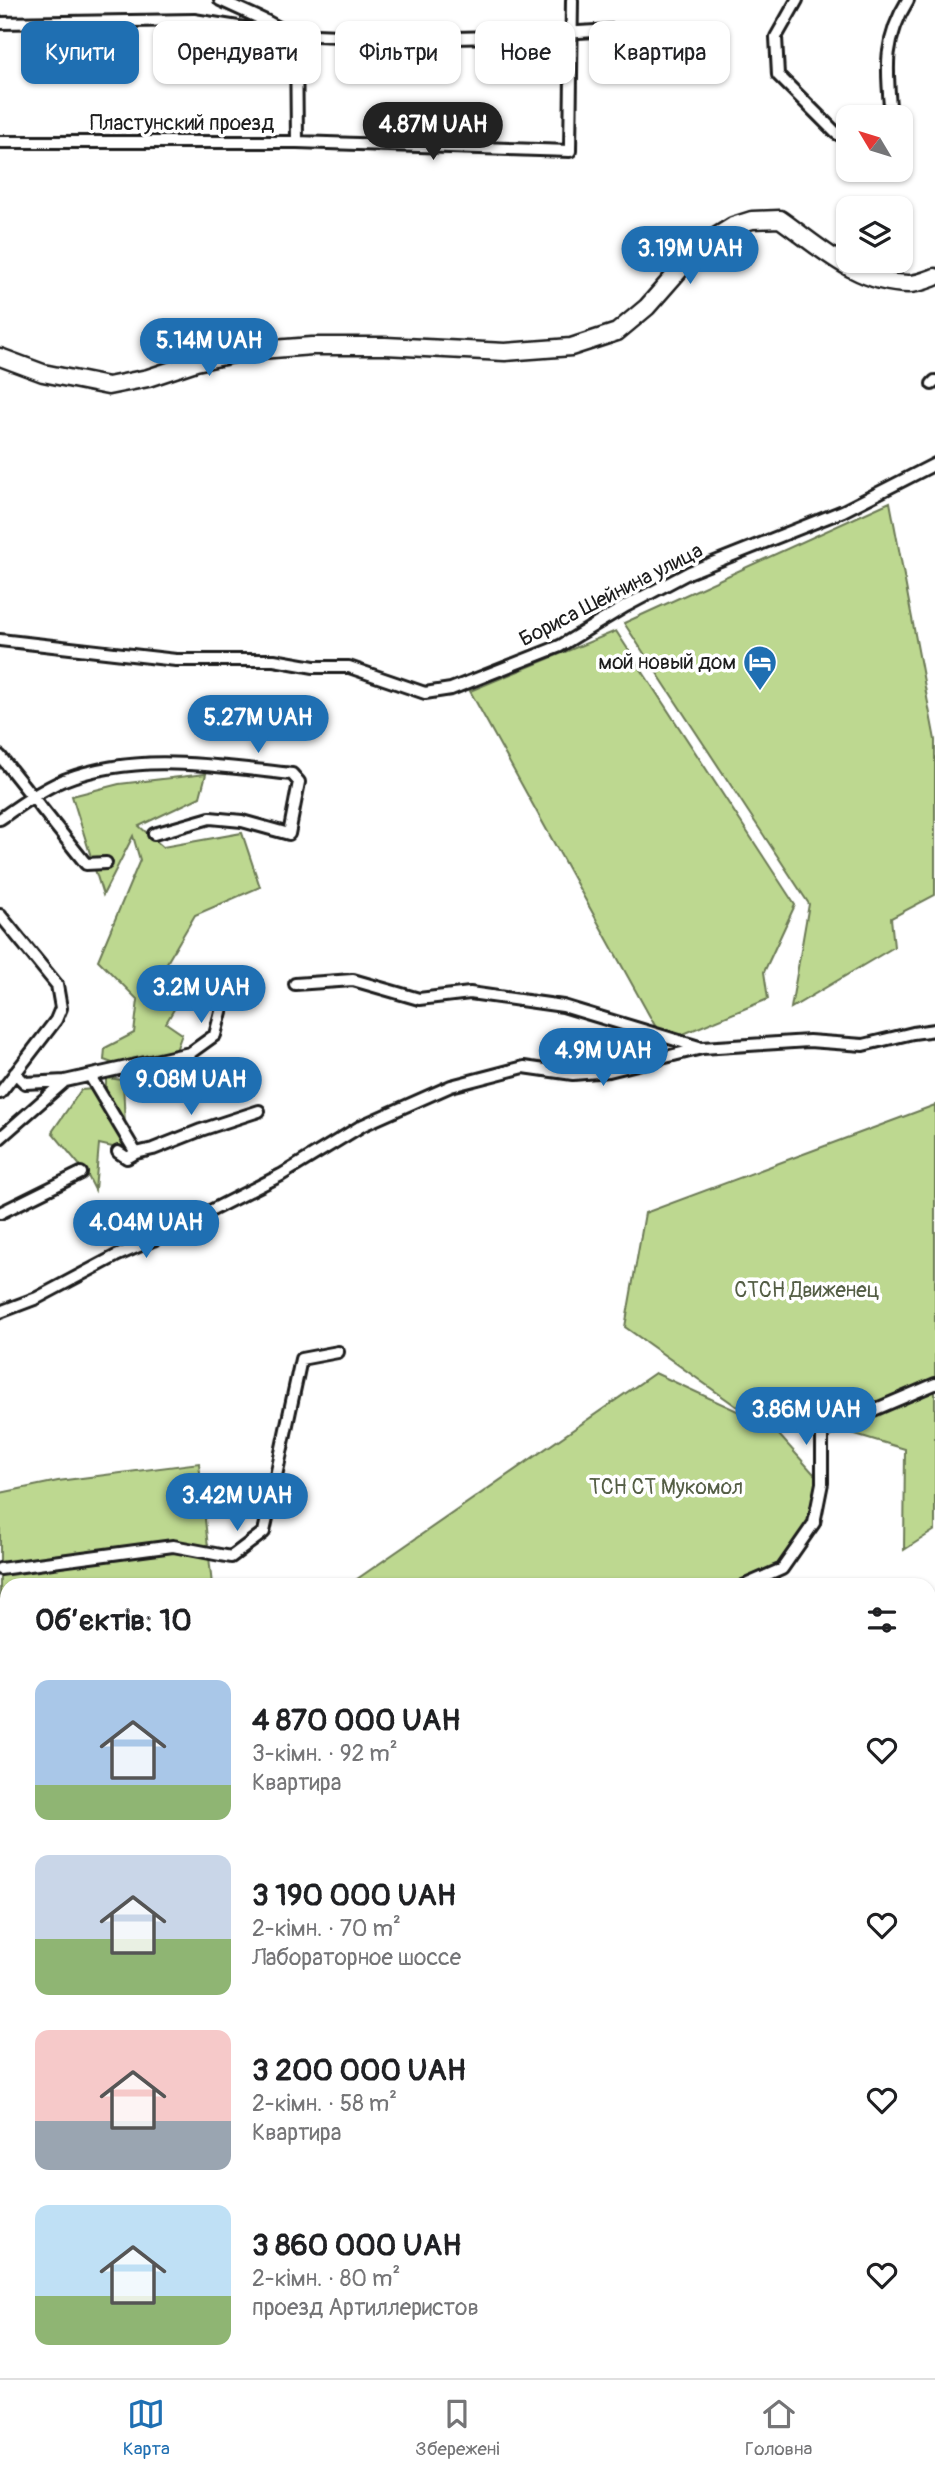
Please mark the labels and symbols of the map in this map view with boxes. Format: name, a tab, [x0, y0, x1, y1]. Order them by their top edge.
pin: 4.87M UAH	[353, 102, 513, 162]
north arrow	[836, 105, 914, 182]
street label: Пластунский проезд	[90, 110, 274, 137]
pin: 3.19M UAH	[610, 226, 770, 286]
pin: 5.14M UAH	[129, 318, 289, 378]
street label: Бориса Шейнина улица	[515, 537, 707, 653]
hotel icon: мой новый дом	[741, 643, 779, 692]
place label: мой новый дом	[598, 649, 736, 676]
pin: 5.27M UAH	[178, 696, 338, 755]
pin: 3.2M UAH	[129, 965, 273, 1025]
pin: 4.9M UAH	[531, 1028, 675, 1088]
pin: 9.08M UAH	[111, 1058, 271, 1117]
pin: 4.04M UAH	[66, 1200, 226, 1260]
park label: СТСН Движенец	[734, 1277, 880, 1304]
pin: 3.86M UAH	[726, 1388, 886, 1447]
pin: 3.42M UAH	[157, 1474, 317, 1533]
park label: ТСН СТ Мукомол	[589, 1474, 743, 1501]

